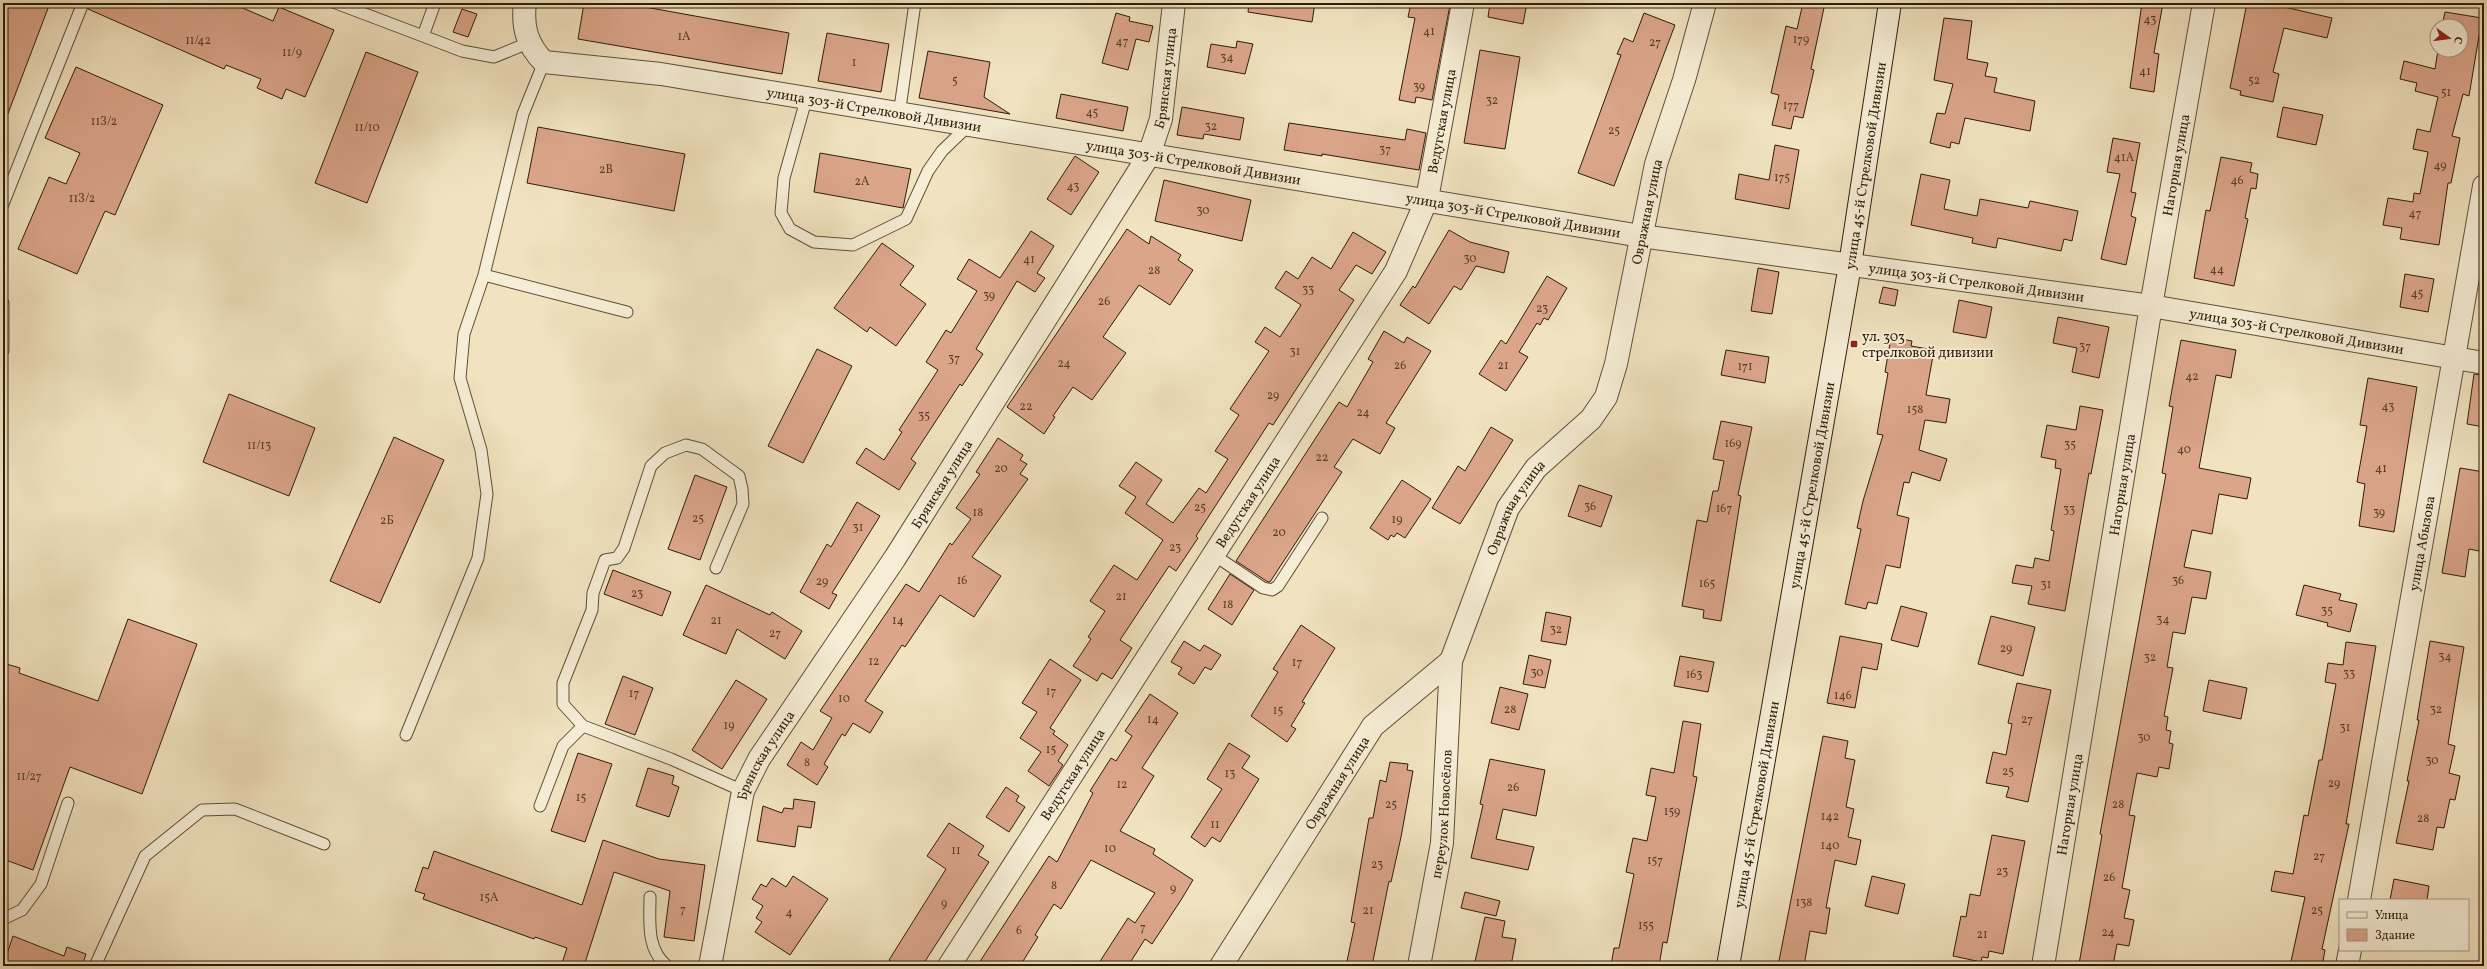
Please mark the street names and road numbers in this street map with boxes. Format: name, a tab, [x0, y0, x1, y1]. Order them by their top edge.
street label: Брянская улица	[1150, 27, 1182, 132]
street label: улица 45-й Стрелковой Дивизии	[1841, 60, 1892, 271]
street label: Ведугская улица	[1424, 67, 1462, 175]
street label: улица 303-й Стрелковой Дивизии	[765, 84, 983, 138]
street label: Нагорная улица	[2159, 113, 2195, 218]
street label: улица 303-й Стрелковой Дивизии	[1085, 136, 1303, 191]
street label: Овражная улица	[1628, 156, 1668, 266]
street label: улица 303-й Стрелковой Дивизии	[1404, 189, 1622, 244]
street label: улица 303-й Стрелковой Дивизии	[1867, 259, 2086, 308]
street label: улица 303-й Стрелковой Дивизии	[2188, 305, 2406, 360]
street label: улица 45-й Стрелковой Дивизии	[1786, 380, 1841, 590]
street label: Нагорная улица	[2106, 432, 2141, 537]
street label: Брянская улица	[908, 437, 978, 533]
street label: Ведугская улица	[1212, 453, 1286, 552]
street label: Овражная улица	[1483, 456, 1550, 558]
street label: улица Абызова	[2405, 494, 2441, 593]
street label: улица 45-й Стрелковой Дивизии	[1730, 699, 1785, 910]
street label: Брянская улица	[733, 707, 800, 802]
street label: Ведугская улица	[1037, 725, 1110, 825]
street label: Овражная улица	[1302, 733, 1375, 834]
street label: переулок Новосёлов	[1428, 749, 1458, 880]
street label: Нагорная улица	[2053, 752, 2089, 857]

